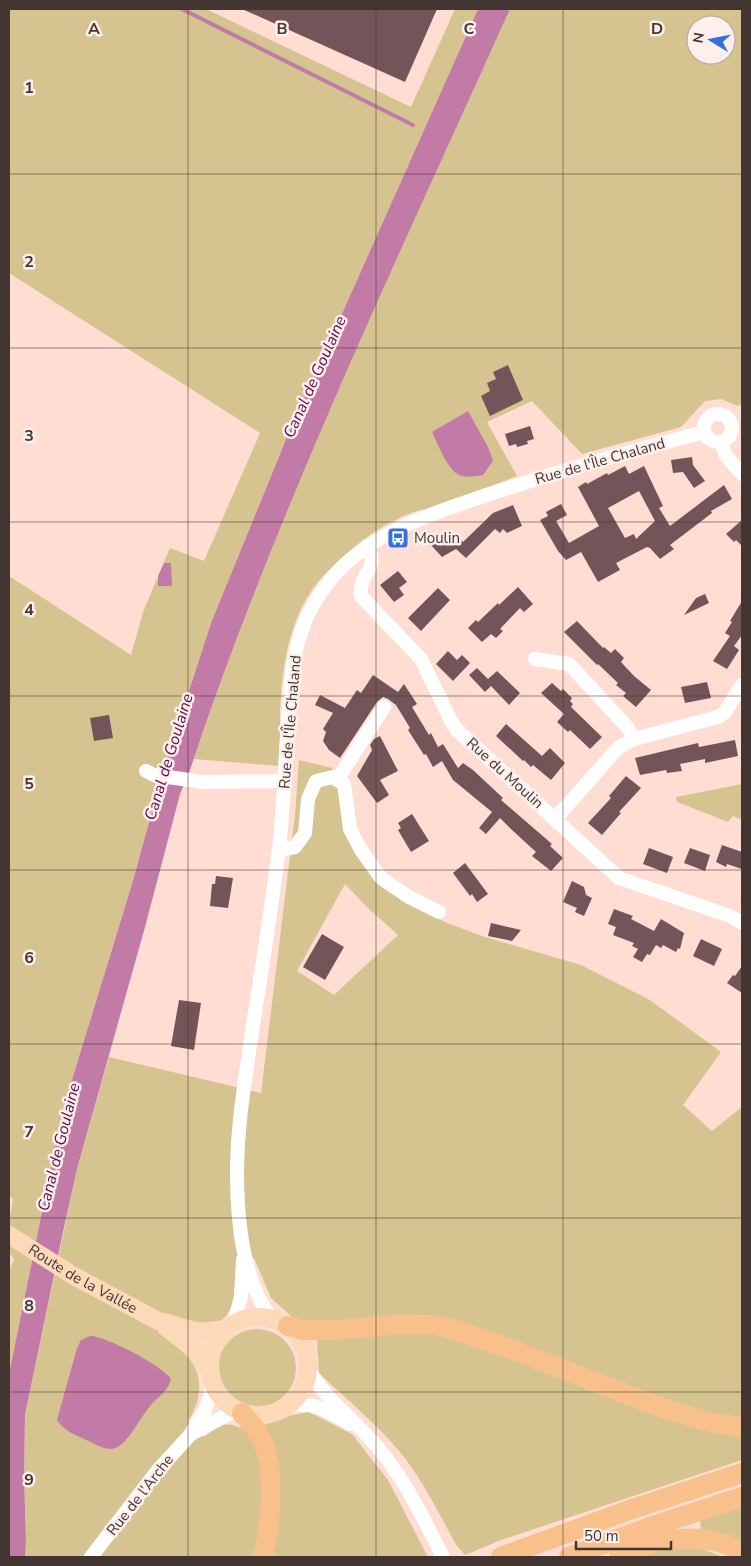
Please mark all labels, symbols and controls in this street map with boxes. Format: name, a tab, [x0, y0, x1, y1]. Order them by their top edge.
north arrow	[686, 15, 736, 65]
text: A	[88, 18, 100, 40]
text: B	[276, 18, 288, 40]
text: C	[464, 18, 475, 40]
text: D	[651, 18, 663, 40]
text: N	[688, 31, 709, 45]
text: 1	[24, 77, 34, 99]
text: 2	[24, 251, 34, 273]
water label: Canal de Goulaine	[278, 312, 352, 441]
text: 3	[24, 425, 34, 447]
street label: Rue de l'Île Chaland	[533, 433, 667, 489]
bus stop icon: Moulin	[386, 526, 410, 550]
place label: Moulin	[414, 528, 460, 548]
text: 4	[24, 599, 34, 621]
street label: Rue de l'Île Chaland	[274, 654, 306, 790]
water label: Canal de Goulaine	[139, 691, 199, 823]
street label: Rue du Moulin	[462, 733, 548, 813]
text: 5	[24, 773, 34, 795]
text: 6	[24, 947, 34, 969]
water label: Canal de Goulaine	[32, 1080, 86, 1213]
text: 7	[24, 1121, 34, 1143]
street label: Route de la Vallée	[24, 1240, 141, 1318]
text: 8	[24, 1295, 34, 1317]
street label: Rue de l'Arche	[102, 1450, 178, 1540]
text: 9	[24, 1469, 34, 1491]
scale bar	[576, 1518, 671, 1550]
text: 50 m	[584, 1526, 619, 1546]

